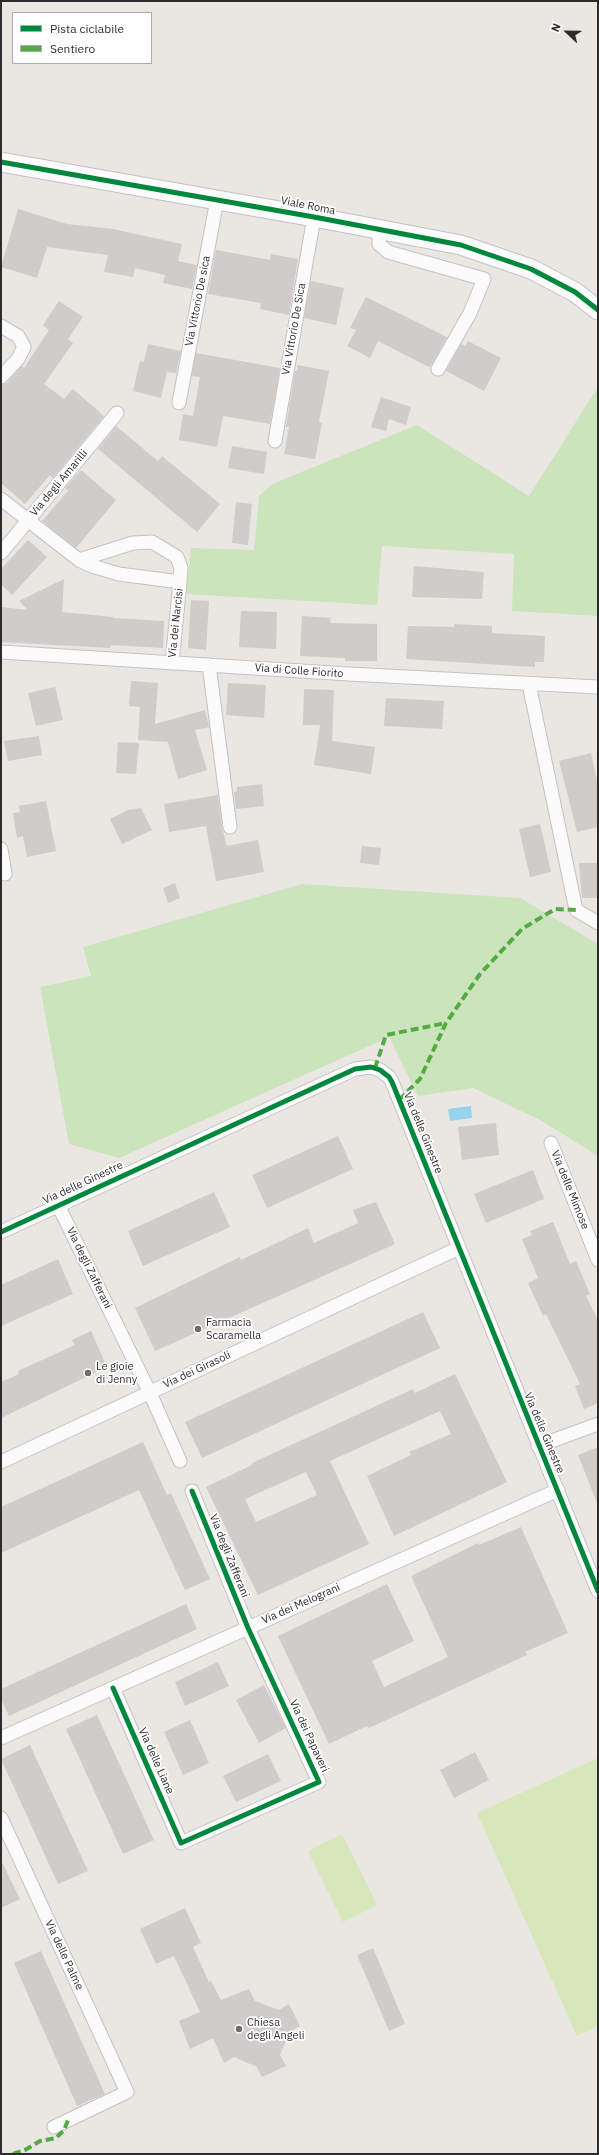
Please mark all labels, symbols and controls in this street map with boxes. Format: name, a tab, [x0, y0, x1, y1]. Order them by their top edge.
legend	[12, 12, 152, 64]
north arrow	[547, 12, 587, 52]
text: Pista ciclabile	[50, 21, 124, 36]
text: N	[548, 21, 564, 34]
text: Sentiero	[50, 41, 95, 56]
street label: Viale Roma	[280, 194, 336, 218]
street label: Via Vittorio De sica	[183, 254, 213, 348]
street label: Via Vittorio De Sica	[279, 282, 309, 376]
street label: Via degli Amarilli	[27, 447, 91, 519]
street label: Via dei Narcisi	[166, 588, 186, 658]
street label: Via di Colle Fiorito	[254, 661, 344, 681]
street label: Via delle Ginestre	[401, 1090, 445, 1176]
street label: Via delle Mimose	[548, 1149, 592, 1231]
street label: Via delle Ginestre	[41, 1159, 125, 1207]
street label: Via degli Zafferani	[64, 1225, 114, 1311]
place label: Farmacia Scaramella	[206, 1316, 261, 1342]
marker: Farmacia Scaramella	[193, 1324, 203, 1334]
street label: Via dei Girasoli	[161, 1349, 233, 1391]
place label: Le gioie di Jenny	[96, 1360, 137, 1386]
marker: Le gioie di Jenny	[83, 1368, 93, 1378]
street label: Via delle Ginestre	[521, 1390, 567, 1476]
street label: Via degli Zafferani	[206, 1512, 252, 1600]
street label: Via dei Melograni	[260, 1581, 342, 1627]
street label: Via dei Papaveri	[286, 1698, 332, 1774]
street label: Via delle Liane	[135, 1726, 177, 1796]
street label: Via delle Palme	[42, 1918, 86, 1992]
place label: Chiesa degli Angeli	[247, 2016, 304, 2042]
marker: Chiesa degli Angeli	[234, 2024, 244, 2034]

